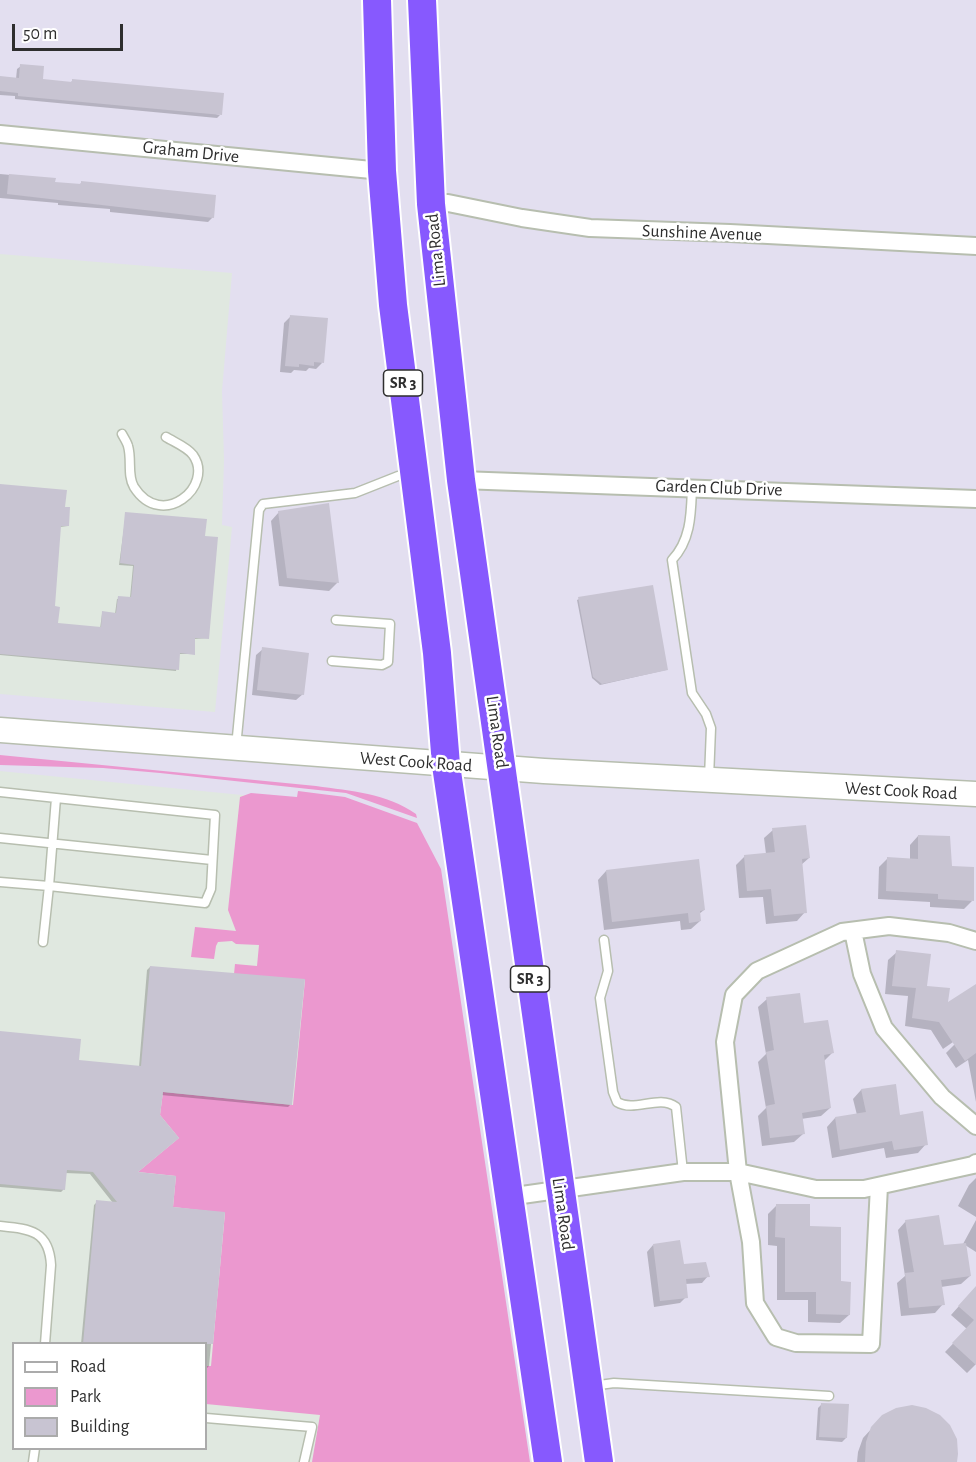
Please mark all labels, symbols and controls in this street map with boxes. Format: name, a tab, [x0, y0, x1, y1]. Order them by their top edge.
scale bar	[15, 12, 126, 50]
text: 50 m	[23, 25, 57, 43]
street label: Graham Drive	[142, 136, 240, 168]
street label: Lima Road	[421, 212, 451, 288]
street label: Sunshine Avenue	[642, 220, 762, 246]
road number: SR 3	[384, 370, 422, 396]
street label: Garden Club Drive	[655, 475, 783, 501]
street label: Lima Road	[481, 694, 513, 770]
street label: West Cook Road	[359, 747, 473, 777]
street label: West Cook Road	[844, 777, 958, 805]
road number: SR 3	[510, 966, 550, 992]
street label: Lima Road	[547, 1176, 579, 1252]
legend	[12, 1342, 207, 1450]
text: Road	[70, 1358, 106, 1376]
text: Park	[70, 1388, 101, 1406]
text: Building	[70, 1418, 129, 1436]

